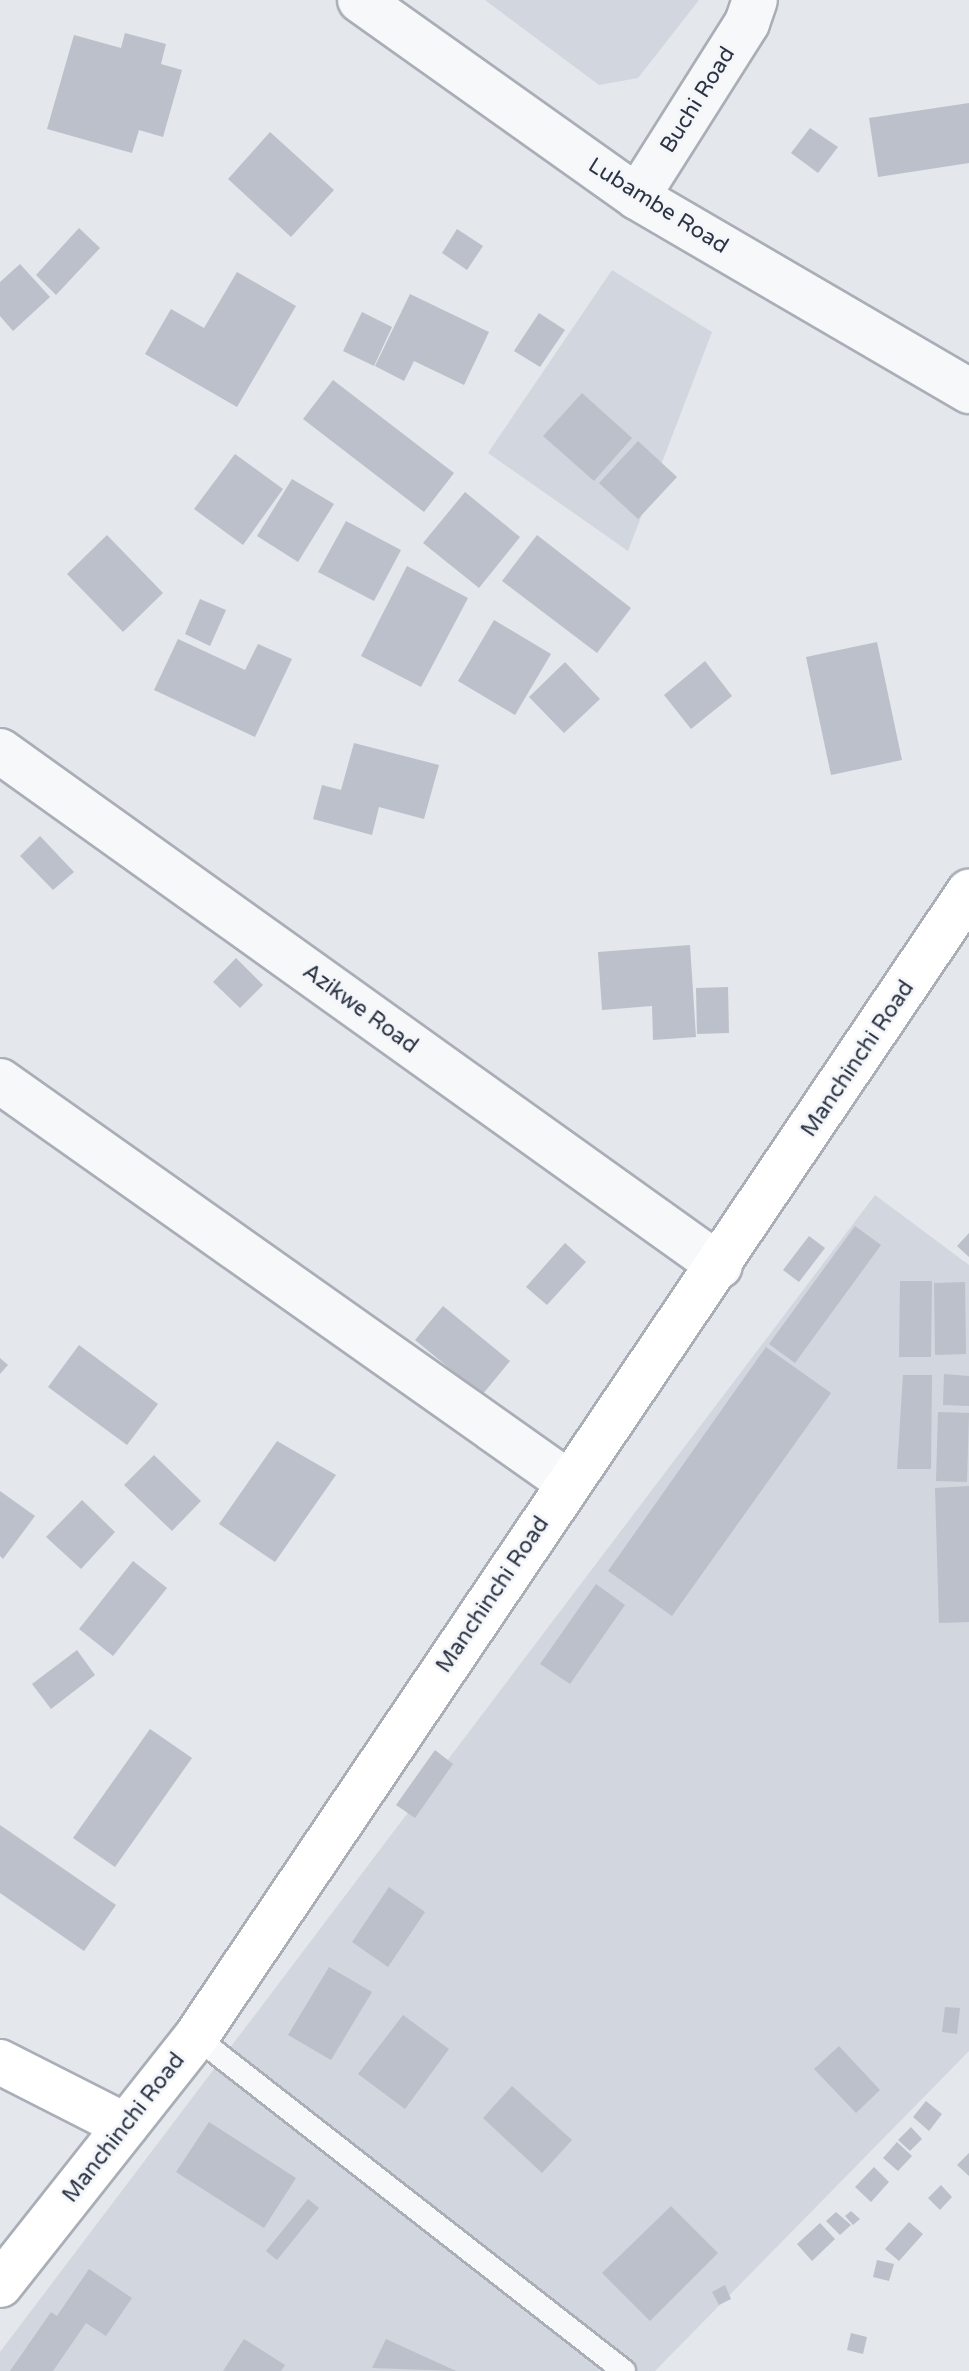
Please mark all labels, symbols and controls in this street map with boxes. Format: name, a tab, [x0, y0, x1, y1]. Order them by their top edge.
street label: Buchi Road	[655, 42, 741, 158]
street label: Lubambe Road	[583, 152, 733, 260]
street label: Azikwe Road	[297, 958, 423, 1060]
street label: Manchinchi Road	[796, 976, 920, 1142]
street label: Manchinchi Road	[431, 1512, 555, 1678]
street label: Manchinchi Road	[57, 2048, 191, 2208]

